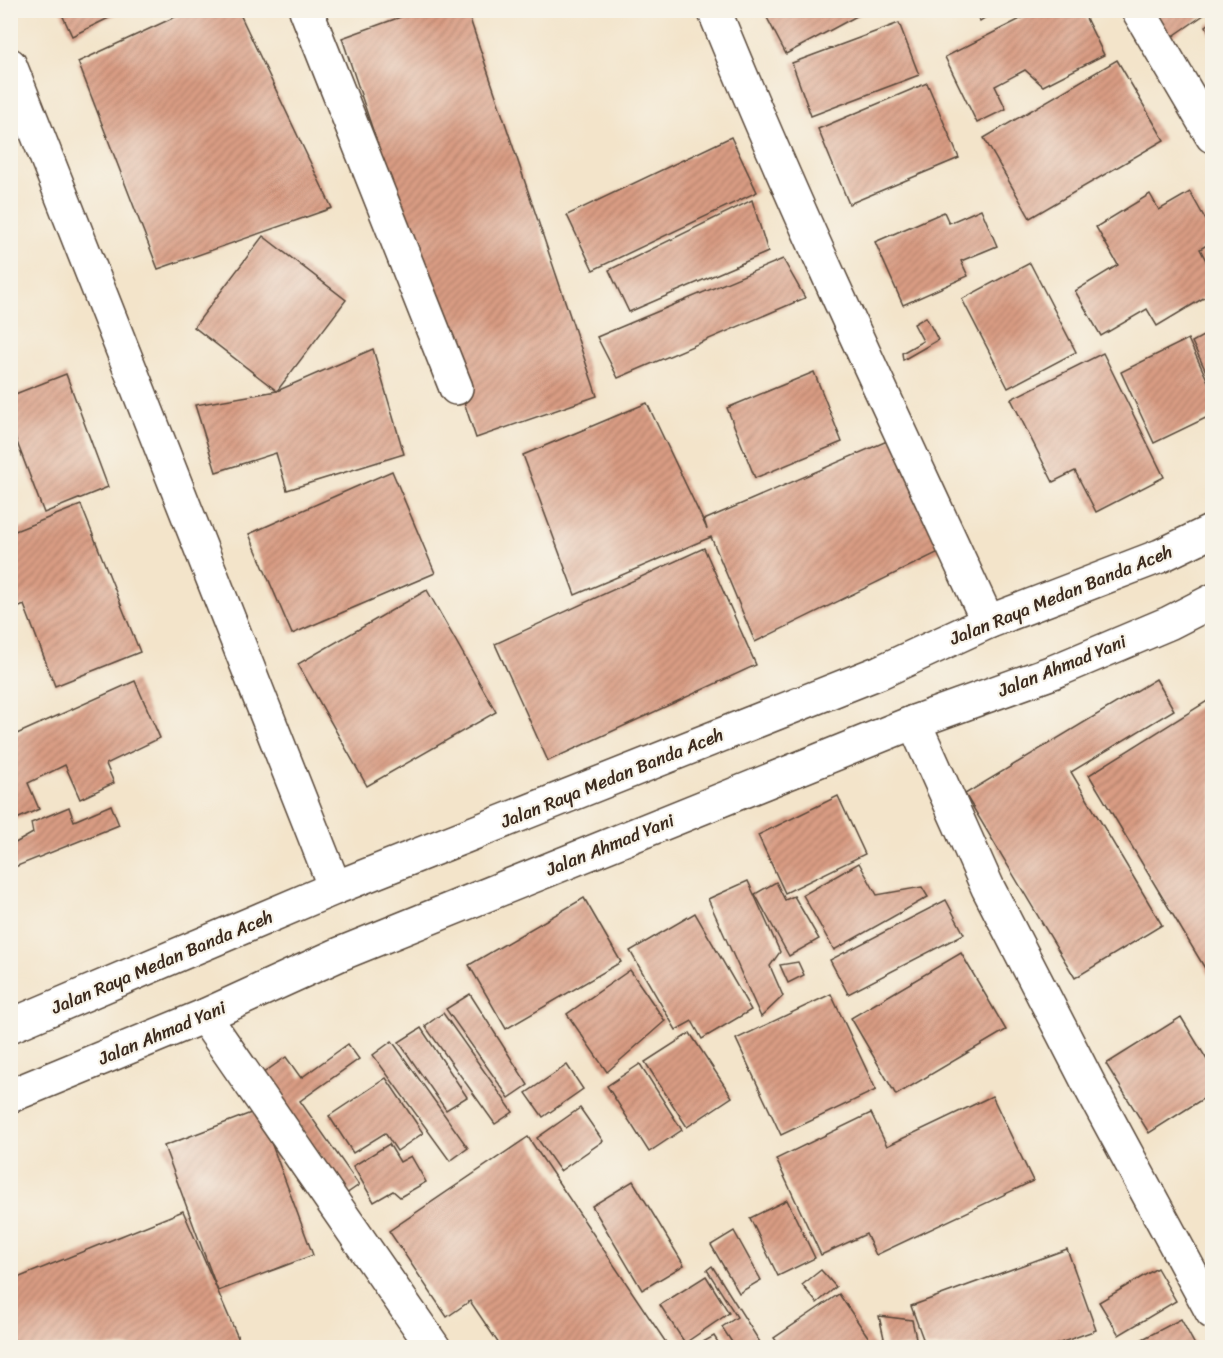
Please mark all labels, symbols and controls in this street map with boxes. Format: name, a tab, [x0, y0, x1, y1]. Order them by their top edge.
street label: Jalan Raya Medan Banda Aceh	[944, 536, 1177, 655]
street label: Jalan Ahmad Yani	[992, 625, 1132, 707]
street label: Jalan Raya Medan Banda Aceh	[495, 719, 728, 838]
street label: Jalan Ahmad Yani	[540, 804, 680, 886]
street label: Jalan Raya Medan Banda Aceh	[45, 901, 278, 1024]
street label: Jalan Ahmad Yani	[92, 991, 232, 1075]

